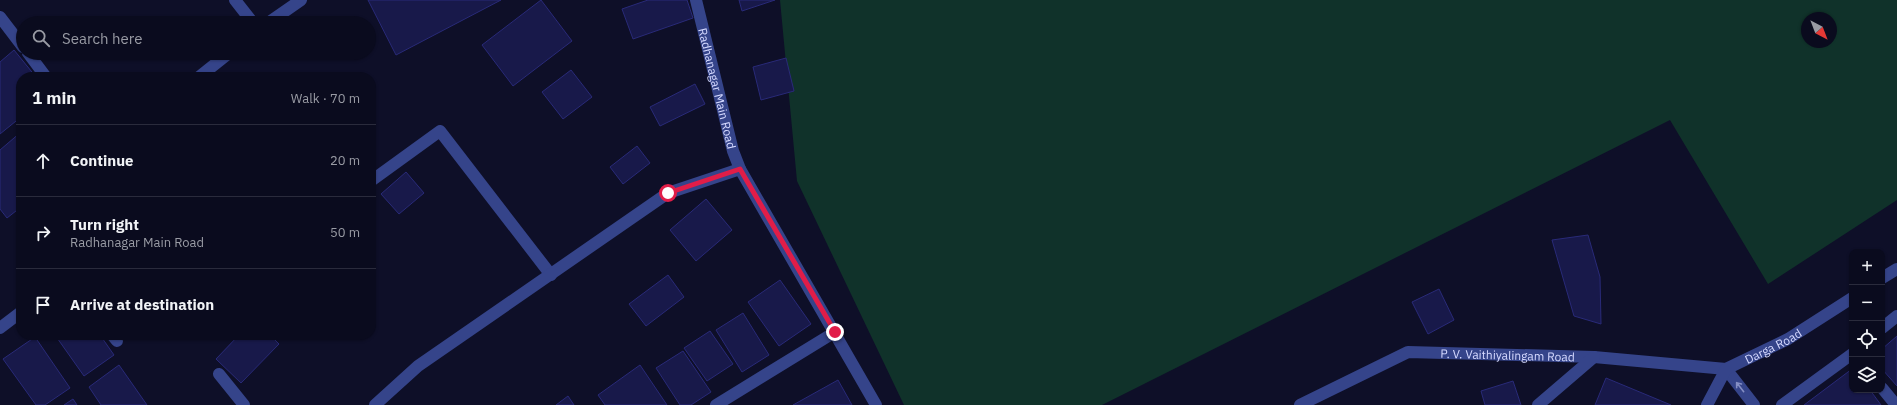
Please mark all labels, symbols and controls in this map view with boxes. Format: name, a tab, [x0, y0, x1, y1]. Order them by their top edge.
north arrow	[1801, 12, 1837, 48]
search box	[16, 16, 376, 60]
street label: Radhanagar Main Road	[696, 26, 740, 150]
icon: search	[30, 27, 52, 49]
text: Search here	[62, 29, 142, 48]
text: 1 min	[32, 87, 76, 109]
text: Walk · 70 m	[291, 90, 360, 107]
icon: ahead	[32, 150, 54, 172]
text: Continue	[70, 151, 134, 170]
text: 20 m	[330, 152, 360, 169]
route start	[659, 184, 677, 202]
text: Turn right	[70, 215, 139, 234]
icon: right	[32, 222, 54, 244]
text: 50 m	[330, 224, 360, 241]
text: Radhanagar Main Road	[70, 234, 204, 251]
map controls	[1849, 249, 1885, 393]
button: +	[1849, 249, 1885, 285]
button: −	[1849, 285, 1885, 321]
icon: arrive	[32, 294, 54, 316]
text: Arrive at destination	[70, 295, 214, 314]
button: locate	[1849, 321, 1885, 357]
route end	[826, 323, 844, 341]
street label: Darga Road	[1742, 325, 1804, 366]
street label: P. V. Vaithiyalingam Road	[1440, 345, 1575, 364]
button: layers	[1849, 357, 1885, 393]
one-way arrow	[1736, 382, 1745, 393]

